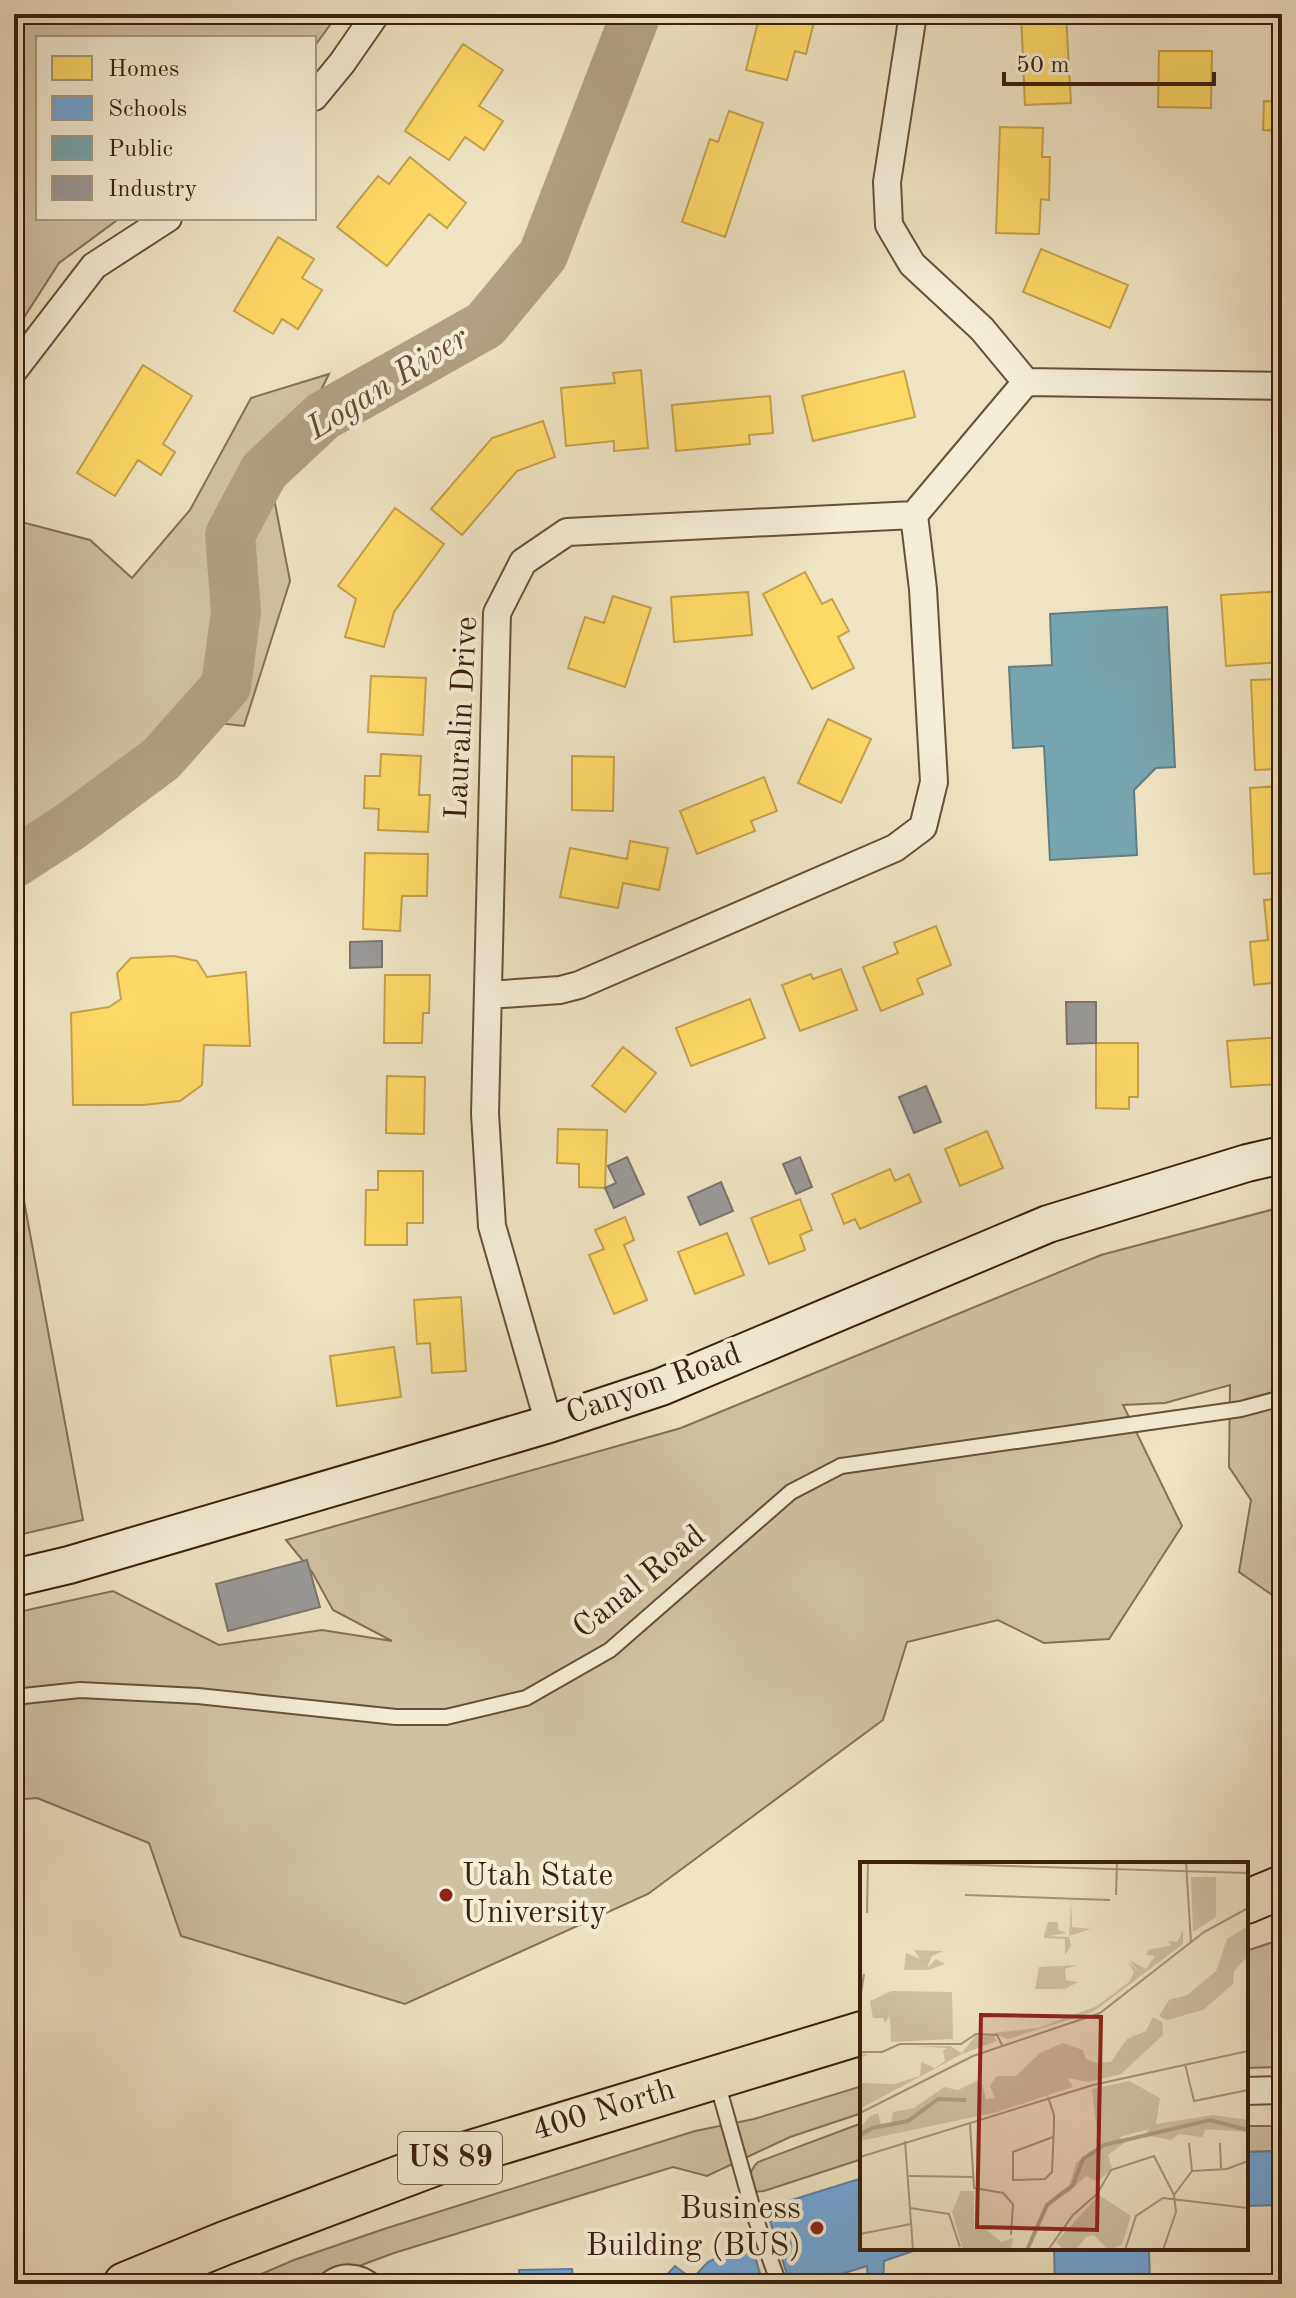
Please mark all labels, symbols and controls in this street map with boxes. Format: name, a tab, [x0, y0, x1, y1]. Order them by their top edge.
legend	[36, 36, 316, 220]
scale bar	[1004, 36, 1214, 86]
text: 50 m	[1016, 54, 1070, 78]
text: Homes	[108, 58, 179, 82]
text: Schools	[108, 98, 187, 122]
text: Public	[108, 138, 173, 162]
text: Industry	[108, 178, 197, 202]
water label: Logan River	[301, 320, 476, 447]
street label: Lauralin Drive	[442, 615, 484, 821]
street label: Canyon Road	[562, 1339, 746, 1431]
street label: Canal Road	[568, 1520, 712, 1646]
place label: Utah State University	[462, 1861, 613, 1930]
inset map	[860, 1862, 1248, 2250]
marker: Utah State University	[437, 1886, 455, 1904]
street label: 400 North	[529, 2074, 679, 2148]
road number: US 89	[398, 2132, 502, 2184]
place label: Business Building (BUS)	[586, 2194, 801, 2263]
marker: Business Building (BUS)	[808, 2219, 826, 2237]

